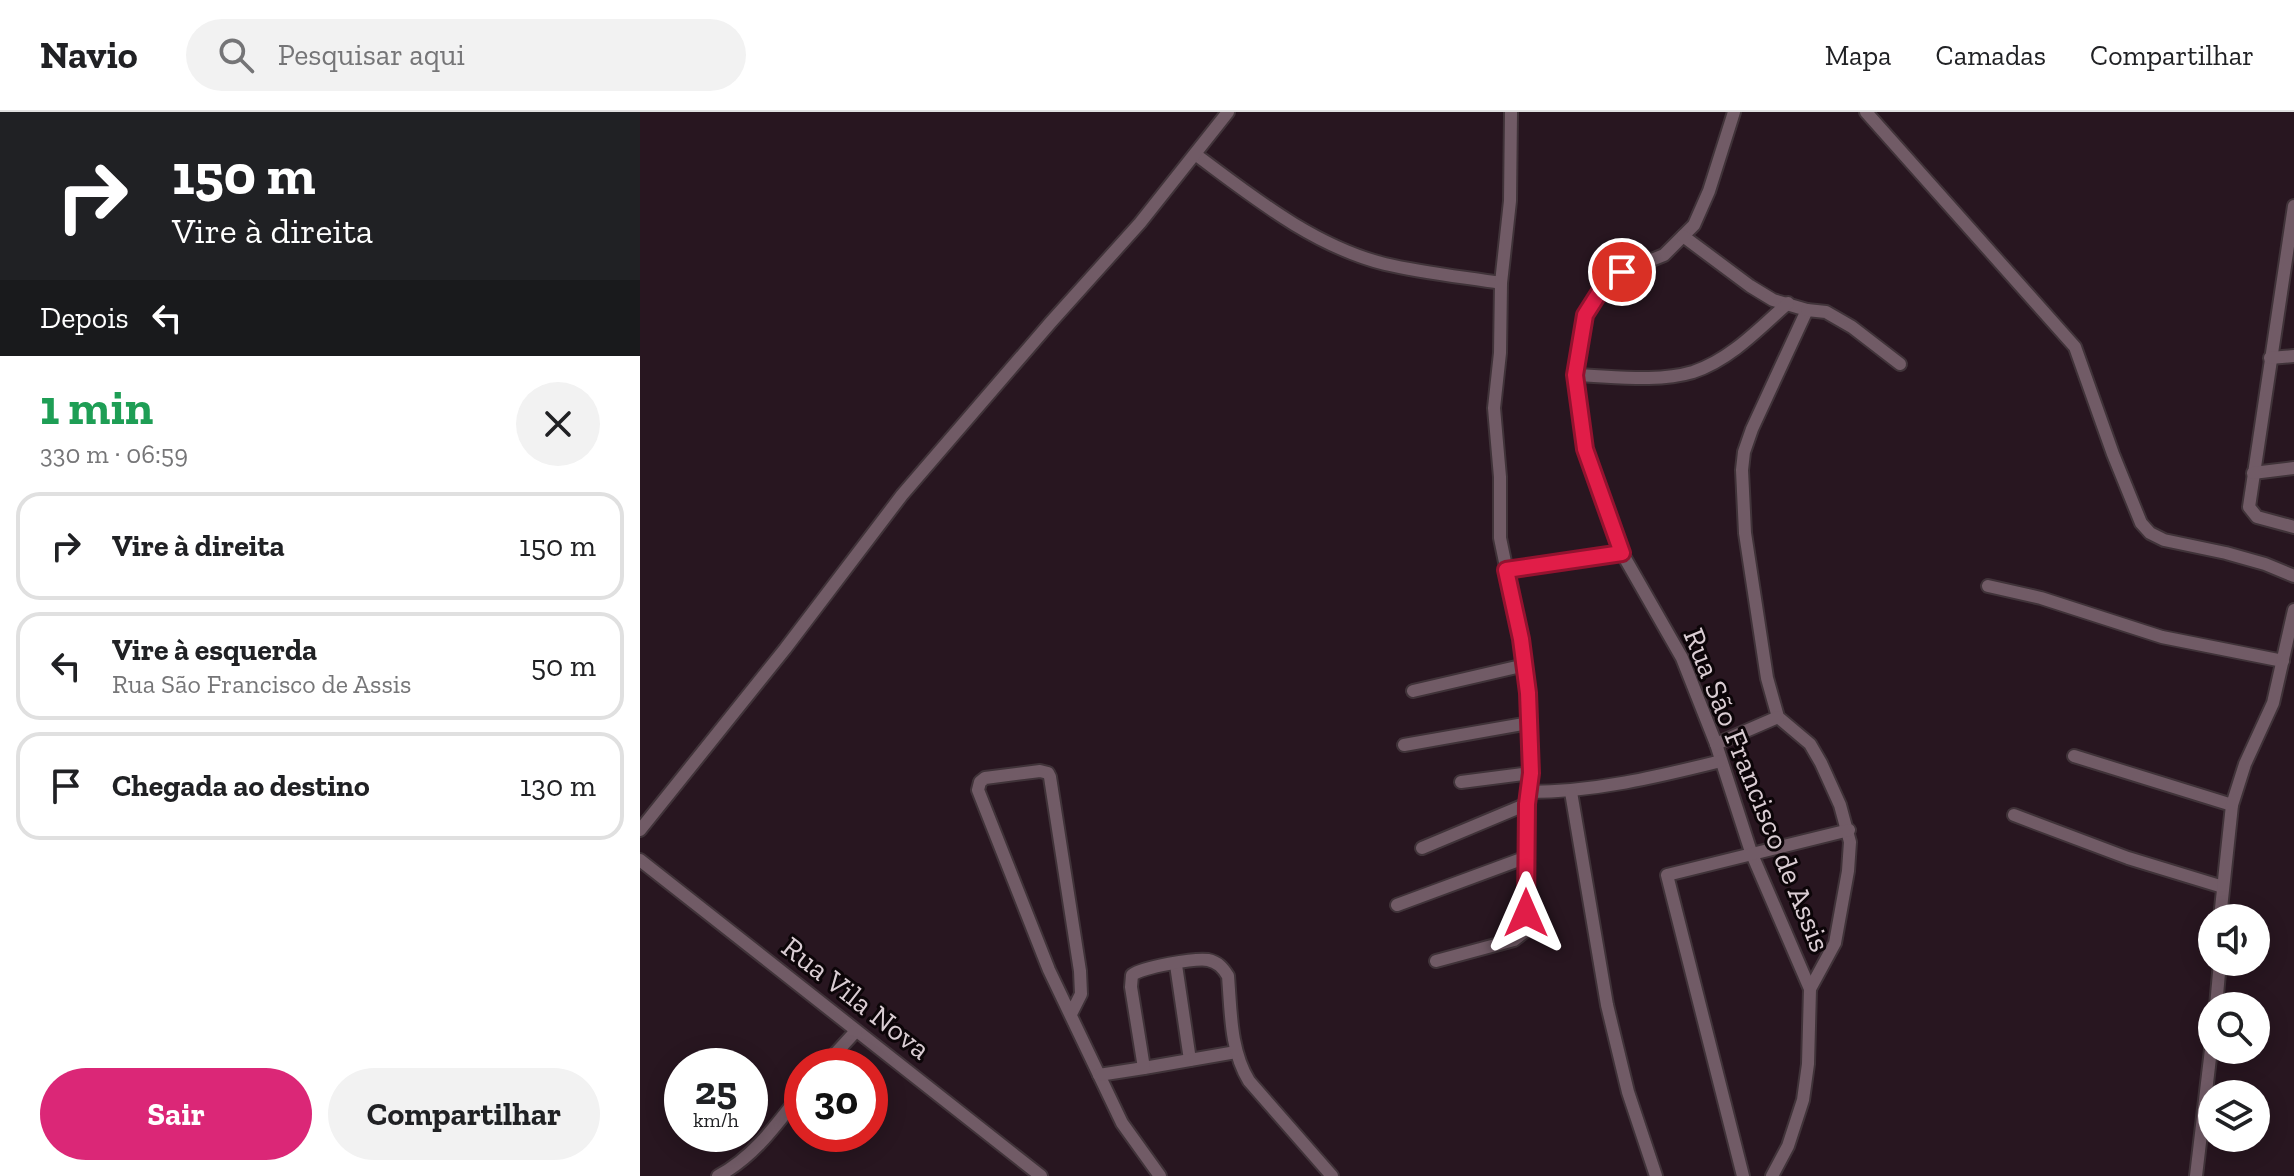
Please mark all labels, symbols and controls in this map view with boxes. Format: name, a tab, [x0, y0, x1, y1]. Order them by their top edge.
search box	[186, 19, 746, 91]
text: Navio	[40, 32, 138, 78]
icon: search	[214, 33, 258, 77]
text: Pesquisar aqui	[278, 37, 465, 73]
text: Mapa	[1825, 39, 1892, 72]
text: Camadas	[1936, 39, 2046, 72]
text: Compartilhar	[2090, 39, 2254, 72]
text: 150 m	[172, 141, 316, 208]
icon: right	[40, 144, 144, 248]
text: Vire à direita	[172, 209, 373, 252]
pin	[1588, 238, 1656, 306]
icon: arrive	[1600, 250, 1644, 294]
icon: left	[145, 296, 189, 340]
text: Depois	[40, 300, 129, 336]
text: 1 min	[40, 379, 153, 436]
button: close	[516, 382, 600, 466]
text: 330 m · 06:59	[40, 438, 188, 470]
icon: right	[44, 524, 88, 568]
text: Vire à direita	[112, 528, 285, 564]
text: 150 m	[519, 528, 596, 564]
street label: Rua São Francisco de Assis	[1676, 623, 1838, 957]
text: Vire à esquerda	[112, 632, 317, 668]
icon: left	[44, 644, 88, 688]
text: 50 m	[531, 648, 596, 684]
text: Rua São Francisco de Assis	[112, 668, 411, 700]
icon: arrive	[44, 764, 88, 808]
text: Chegada ao destino	[112, 768, 370, 804]
text: 130 m	[520, 768, 596, 804]
position arrow	[1484, 871, 1568, 955]
map controls	[2198, 904, 2270, 1152]
button: sound	[2198, 904, 2270, 976]
street label: Rua Vila Nova	[775, 929, 937, 1067]
button: search	[2198, 992, 2270, 1064]
speed limit sign: 30	[784, 1048, 888, 1152]
text: 25	[695, 1066, 737, 1114]
button: Sair	[40, 1068, 312, 1160]
button: Compartilhar	[328, 1068, 600, 1160]
button: layers	[2198, 1080, 2270, 1152]
text: km/h	[693, 1108, 739, 1132]

